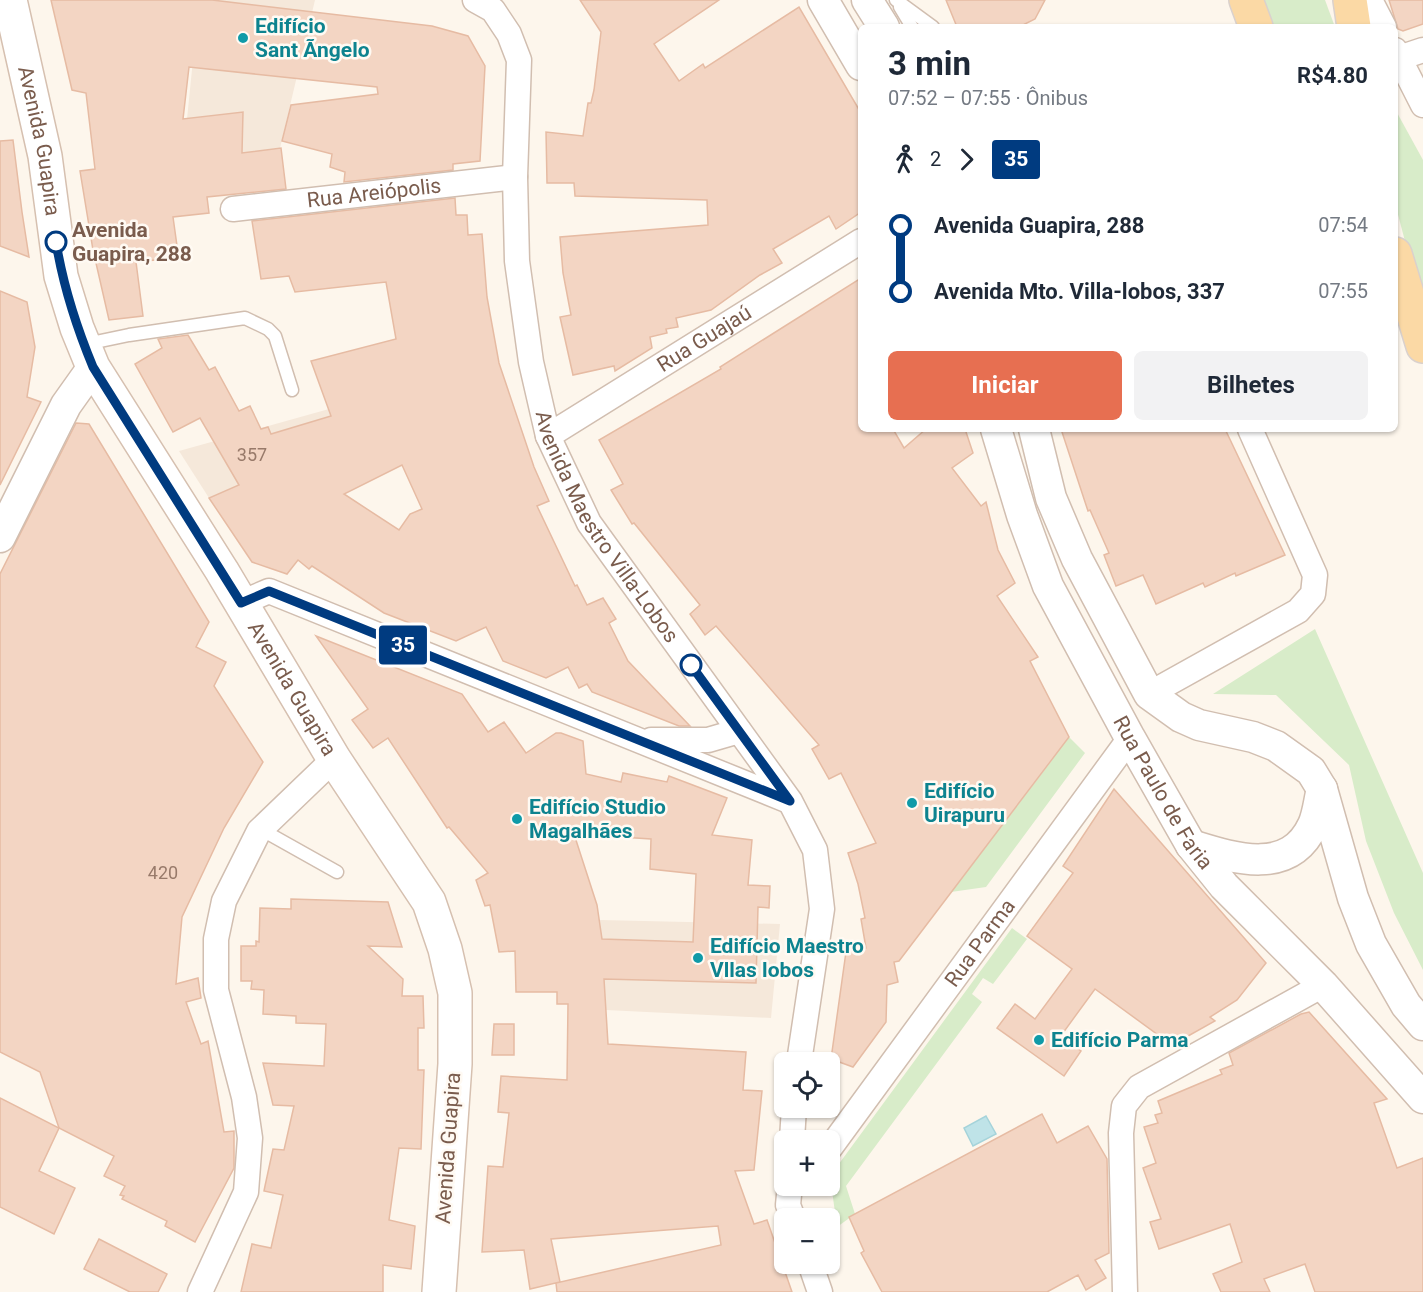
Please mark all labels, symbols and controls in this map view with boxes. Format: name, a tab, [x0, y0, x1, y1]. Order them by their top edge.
place label: Edifício Sant Ãngelo	[255, 14, 370, 62]
marker: Edifício Sant Ãngelo	[236, 31, 250, 45]
text: 3 min	[888, 44, 971, 83]
text: R$4.80	[1297, 63, 1368, 88]
street label: Avenida Guapira	[13, 64, 65, 217]
text: 07:52 – 07:55 · Ônibus	[888, 86, 1088, 110]
icon: walk	[888, 143, 921, 176]
icon: forward	[950, 143, 983, 176]
text: 2	[930, 147, 941, 171]
text: 35	[1004, 147, 1028, 171]
street label: Rua Areiópolis	[306, 173, 442, 213]
text: Avenida Guapira, 288	[934, 213, 1144, 238]
text: 07:54	[1318, 213, 1368, 237]
place label: Avenida Guapira, 288	[72, 218, 192, 266]
marker: Avenida Guapira, 288	[45, 231, 67, 253]
text: Avenida Mto. Villa-lobos, 337	[934, 279, 1225, 304]
text: 07:55	[1318, 279, 1368, 303]
street label: Rua Guajaú	[653, 300, 756, 377]
button: Iniciar	[888, 351, 1122, 420]
button: Bilhetes	[1134, 351, 1368, 420]
street label: Avenida Maestro Villa-Lobos	[531, 409, 683, 647]
house number: 357	[237, 444, 267, 465]
street label: Avenida Guapira	[243, 617, 341, 760]
line badge: 35	[376, 626, 430, 664]
text: 35	[391, 633, 415, 657]
unlabelled marker	[680, 654, 702, 676]
street label: Rua Paulo de Faria	[1108, 712, 1218, 874]
place label: Edifício Uirapuru	[924, 779, 1005, 827]
place label: Edifício Studio Magalhães	[529, 795, 666, 843]
marker: Edifício Uirapuru	[905, 796, 919, 810]
marker: Edifício Studio Magalhães	[510, 812, 524, 826]
house number: 420	[148, 862, 178, 883]
street label: Rua Parma	[940, 894, 1020, 992]
place label: Edifício Maestro Vllas lobos	[710, 934, 864, 982]
marker: Edifício Maestro Vllas lobos	[691, 951, 705, 965]
place label: Edifício Parma	[1051, 1028, 1189, 1052]
marker: Edifício Parma	[1032, 1033, 1046, 1047]
map controls	[774, 1052, 840, 1274]
button: locate	[774, 1052, 840, 1118]
street label: Avenida Guapira	[431, 1071, 465, 1225]
button: +	[774, 1130, 840, 1196]
button: −	[774, 1208, 840, 1274]

